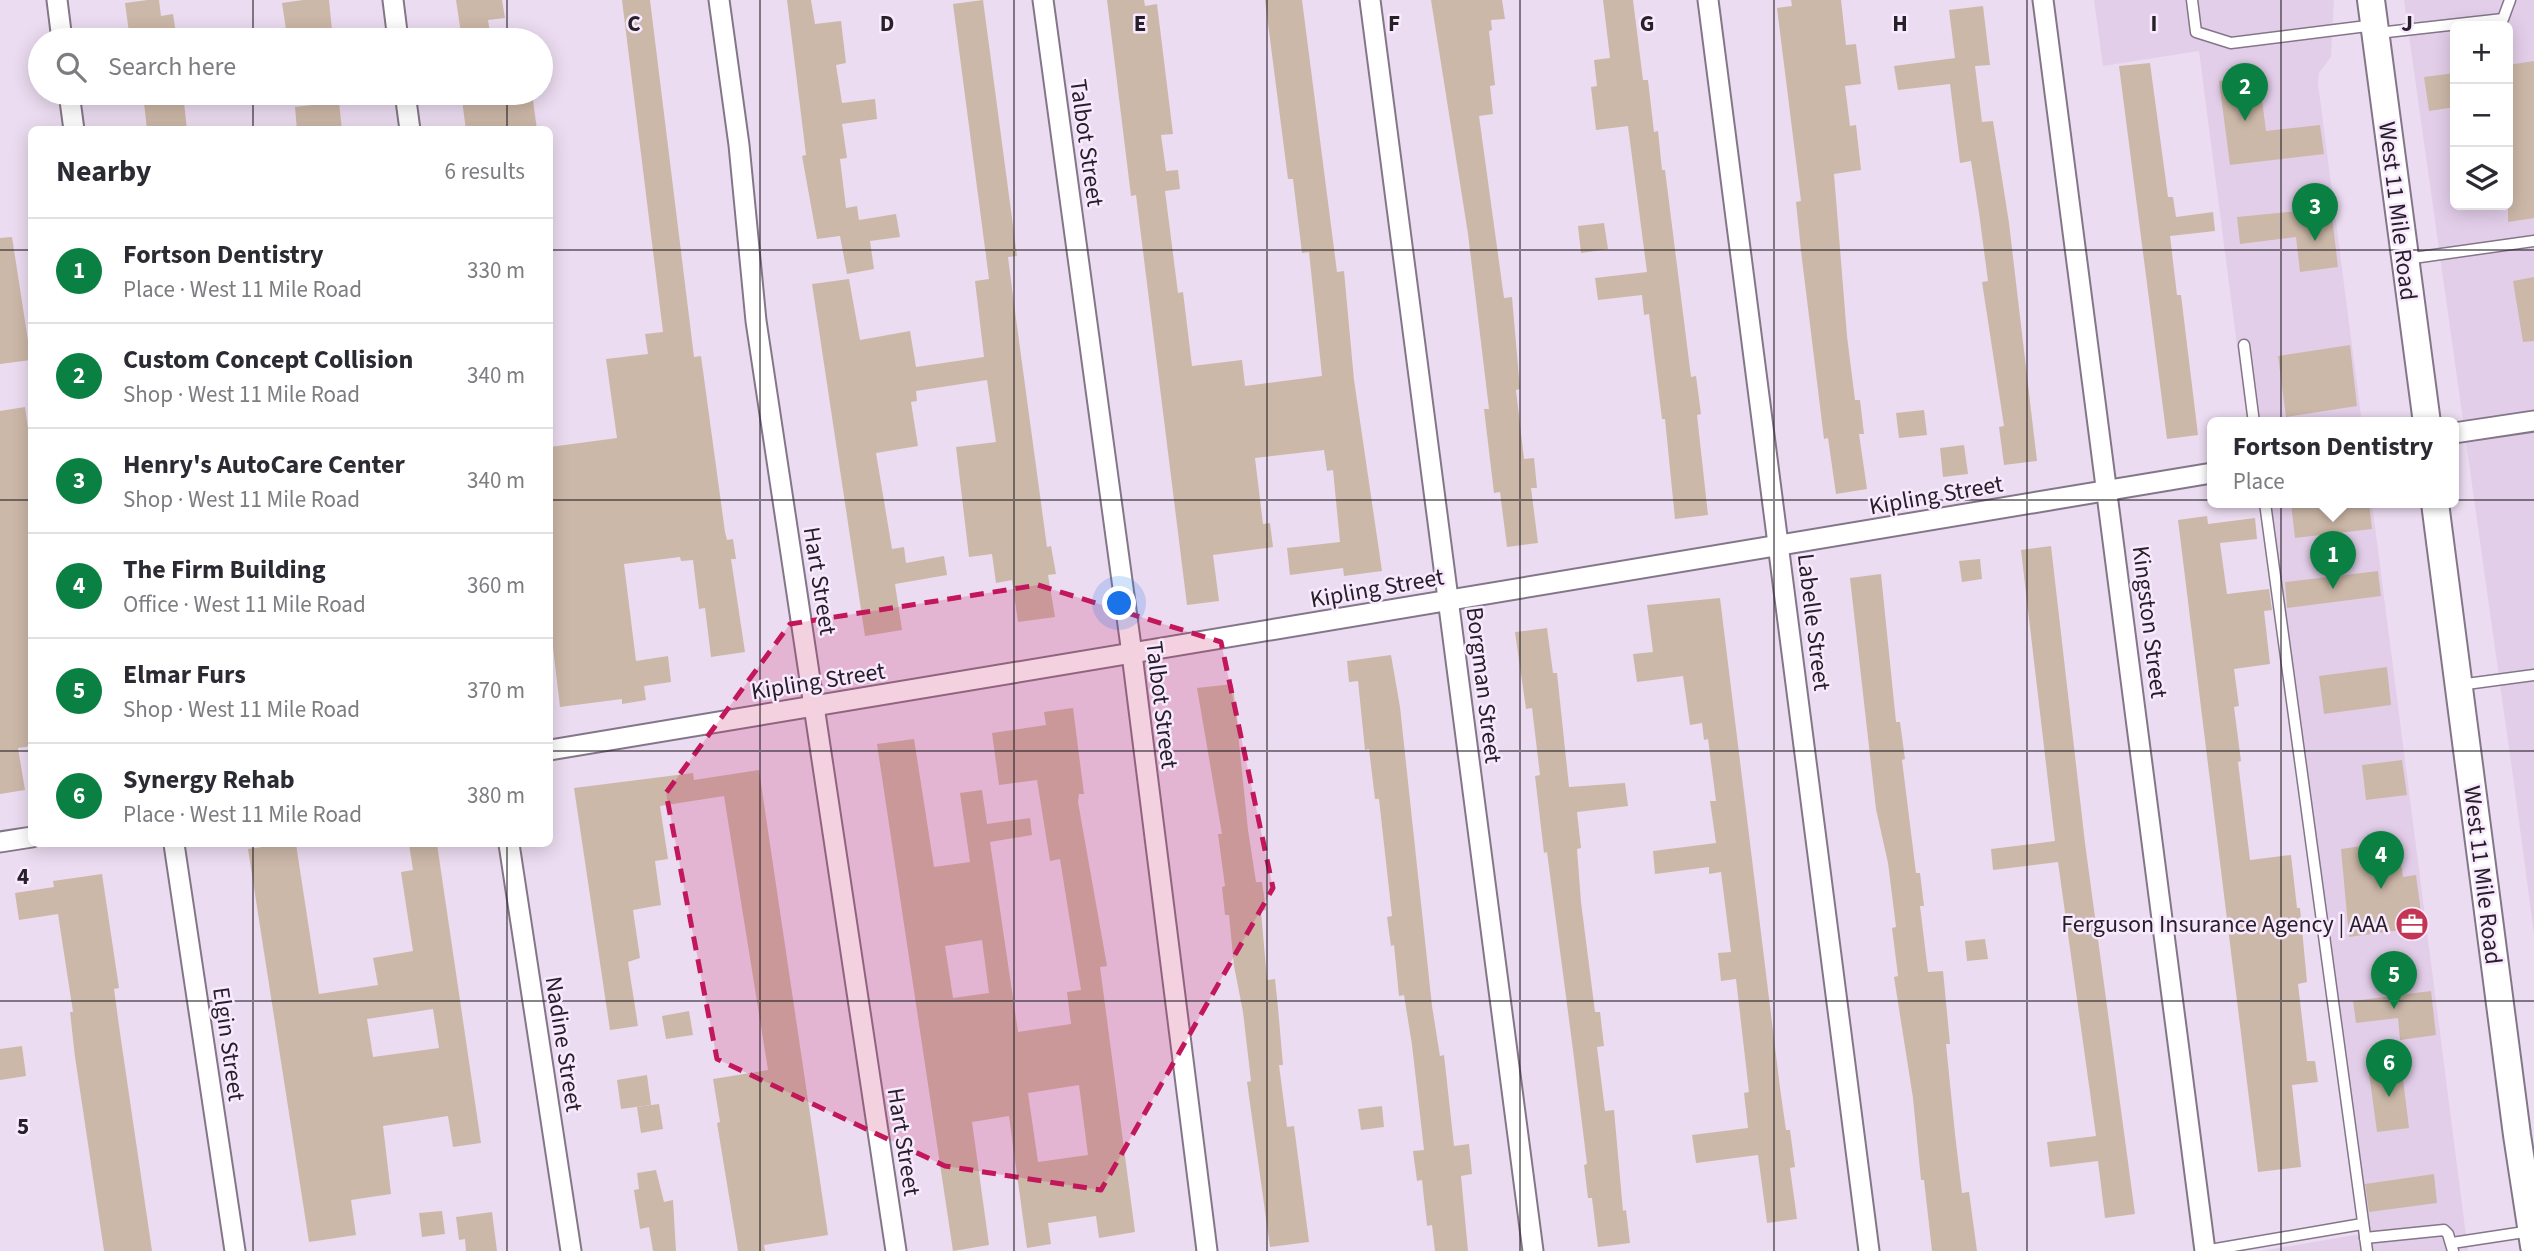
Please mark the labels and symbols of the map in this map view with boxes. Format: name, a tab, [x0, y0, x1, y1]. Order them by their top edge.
text: C	[627, 7, 641, 40]
text: D	[880, 7, 894, 40]
text: E	[1134, 7, 1146, 40]
text: F	[1388, 7, 1400, 40]
text: G	[1640, 7, 1654, 40]
text: H	[1892, 7, 1908, 40]
text: I	[2151, 7, 2157, 40]
text: J	[2401, 7, 2413, 40]
pin: 2	[2222, 63, 2268, 121]
street label: Talbot Street	[1060, 77, 1113, 209]
street label: West 11 Mile Road	[2369, 120, 2426, 302]
pin: 3	[2292, 183, 2338, 241]
street label: Kipling Street	[1866, 467, 2006, 524]
street label: Hart Street	[794, 524, 845, 638]
pin: 1	[2310, 531, 2356, 589]
street label: Kingston Street	[2123, 544, 2176, 700]
street label: Labelle Street	[1788, 551, 1839, 693]
street label: Kipling Street	[1307, 560, 1447, 617]
your location	[1102, 586, 1136, 620]
street label: Borgman Street	[1457, 605, 1510, 765]
street label: Talbot Street	[1136, 639, 1187, 771]
street label: Kipling Street	[749, 654, 888, 709]
street label: West 11 Mile Road	[2454, 784, 2511, 966]
pin: 4	[2358, 831, 2404, 889]
text: 4	[17, 860, 29, 893]
office icon: Ferguson Insurance Agency | AAA	[2393, 905, 2431, 943]
place label: Ferguson Insurance Agency | AAA	[2061, 907, 2388, 942]
pin: 5	[2371, 951, 2417, 1009]
street label: Nadine Street	[536, 974, 591, 1114]
street label: Elgin Street	[203, 985, 254, 1103]
pin: 6	[2366, 1039, 2412, 1097]
street label: Hart Street	[878, 1085, 929, 1199]
text: 5	[17, 1110, 29, 1143]

